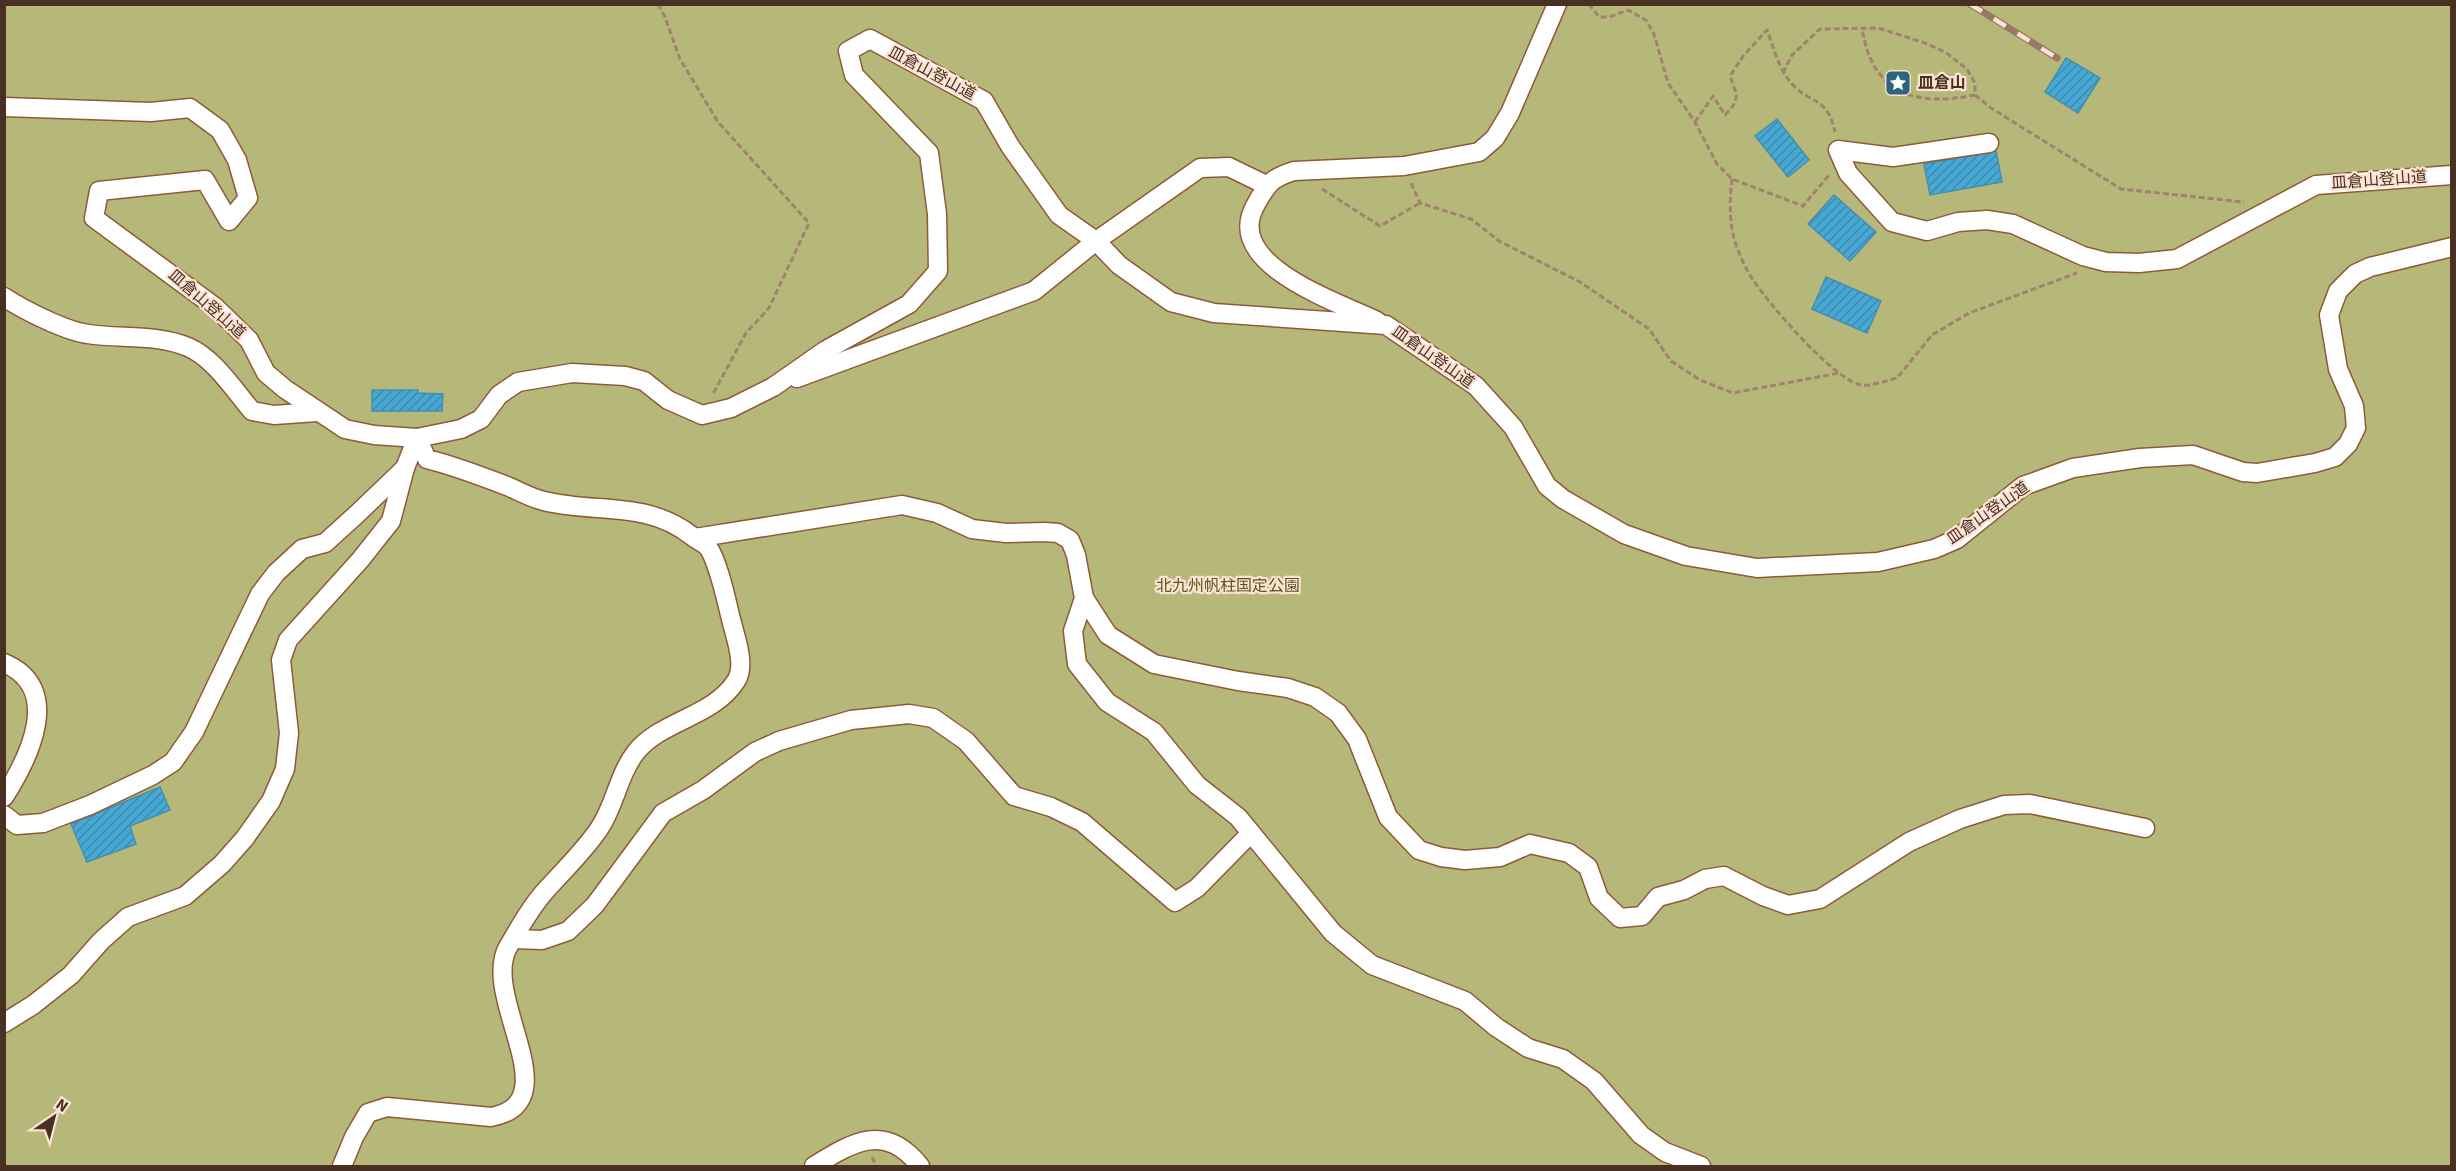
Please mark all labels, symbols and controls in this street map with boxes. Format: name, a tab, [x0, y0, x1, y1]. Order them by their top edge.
street label: 皿倉山登山道	[884, 41, 980, 105]
place icon: 皿倉山	[1883, 68, 1913, 98]
place label: 皿倉山	[1918, 72, 1966, 94]
street label: 皿倉山登山道	[2330, 166, 2428, 194]
street label: 皿倉山登山道	[164, 264, 250, 344]
street label: 皿倉山登山道	[1387, 320, 1479, 394]
street label: 皿倉山登山道	[1942, 476, 2034, 550]
park label: 北九州帆柱国定公園	[1156, 575, 1300, 597]
north arrow	[24, 1087, 84, 1147]
text: N	[51, 1093, 73, 1118]

